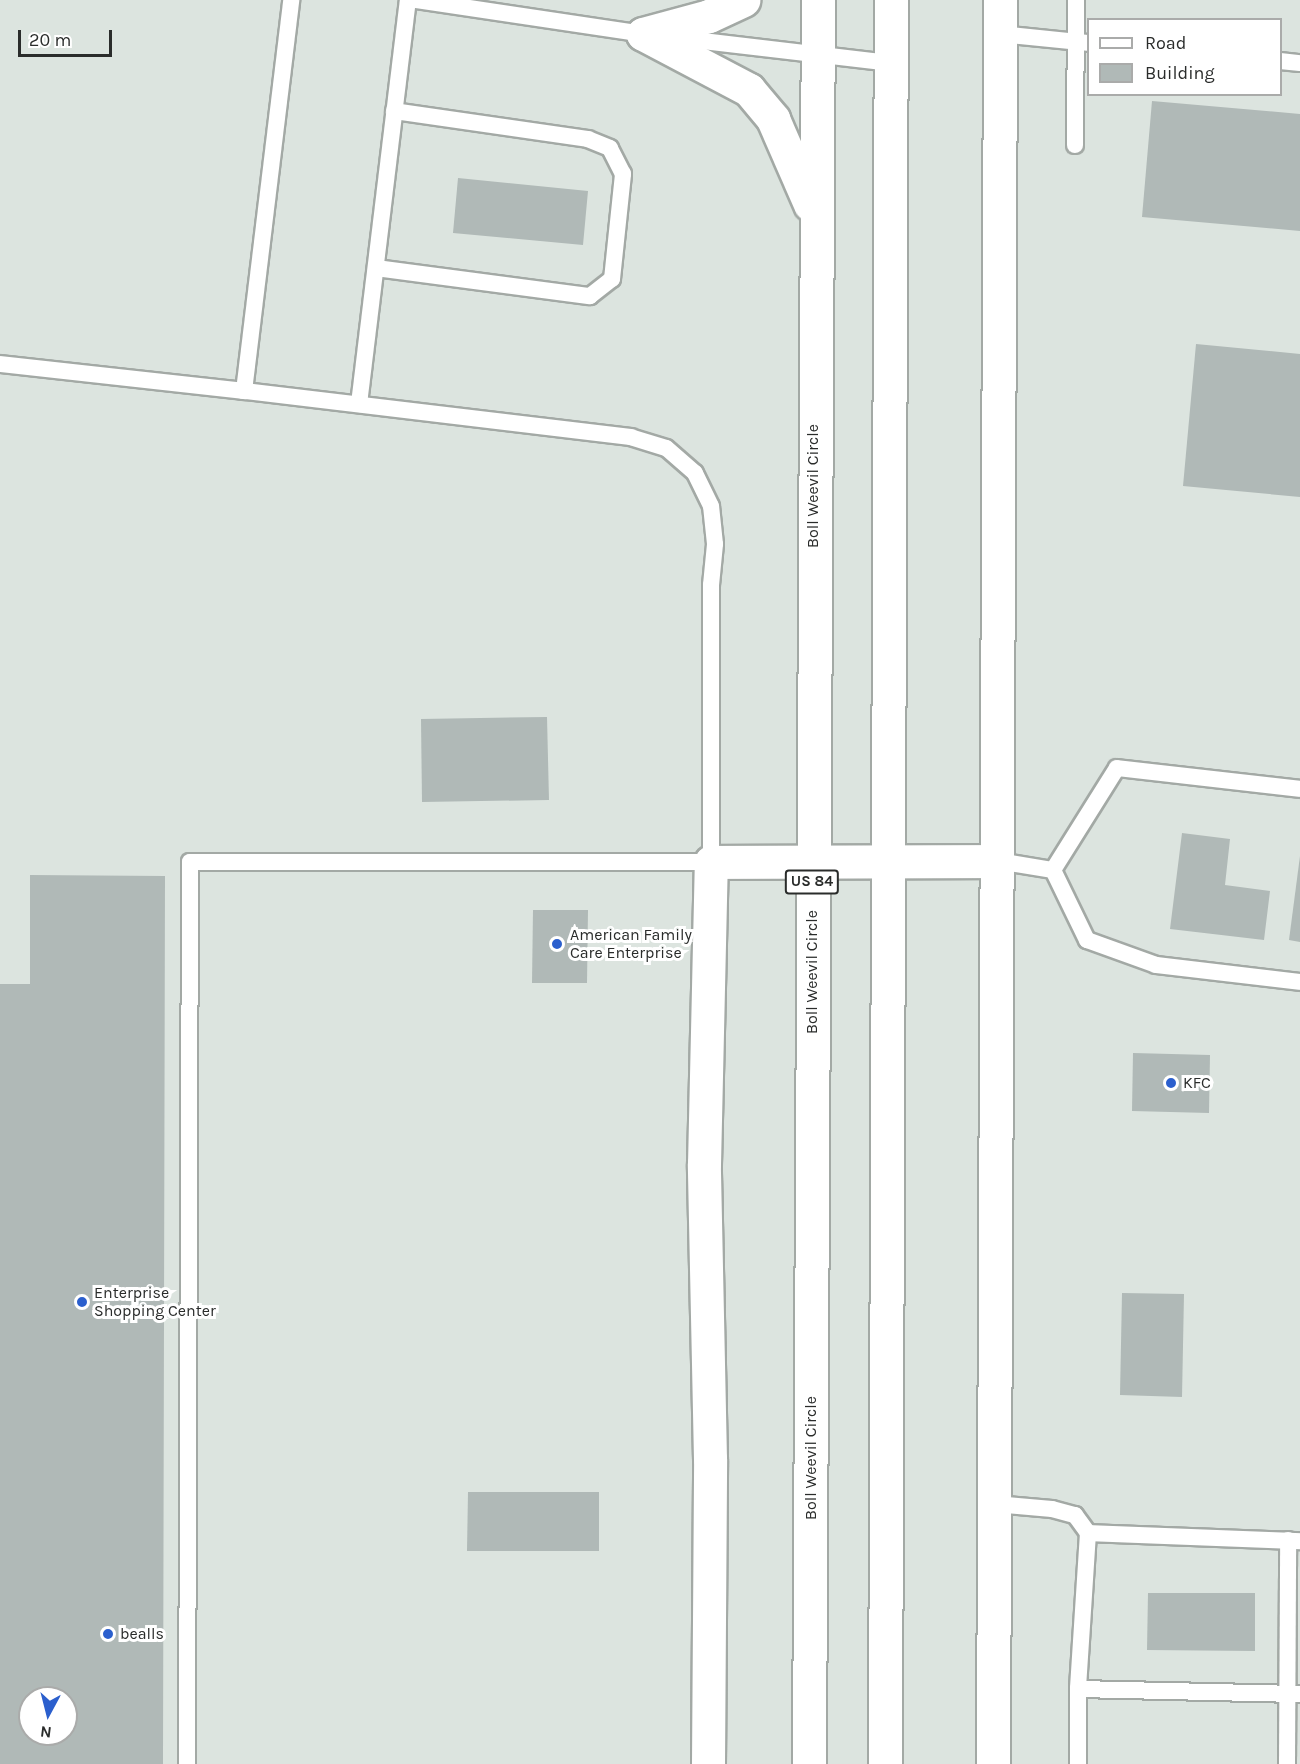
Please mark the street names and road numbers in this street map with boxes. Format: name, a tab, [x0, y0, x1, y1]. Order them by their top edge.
street label: Boll Weevil Circle	[803, 424, 823, 548]
road number: US 84	[784, 870, 840, 894]
street label: Boll Weevil Circle	[802, 910, 822, 1034]
street label: Boll Weevil Circle	[801, 1396, 821, 1520]

